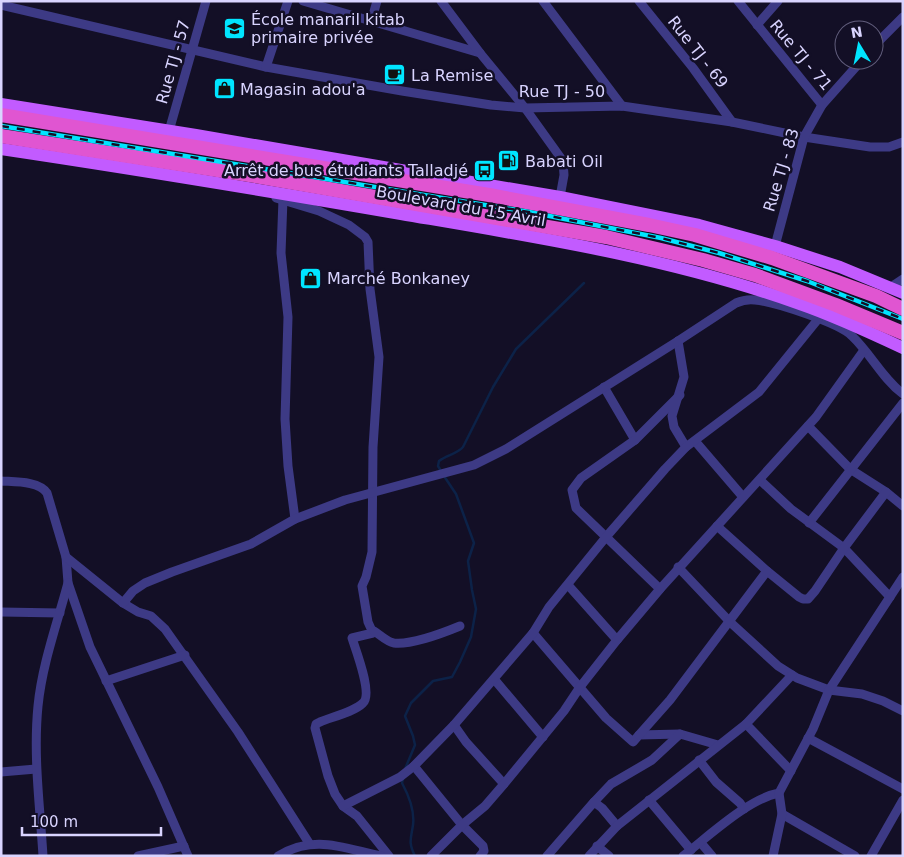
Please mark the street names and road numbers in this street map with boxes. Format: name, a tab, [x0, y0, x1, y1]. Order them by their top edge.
street label: Rue TJ - 69	[664, 12, 732, 92]
street label: Rue TJ - 71	[766, 16, 836, 94]
street label: Rue TJ - 57	[152, 18, 194, 106]
street label: Rue TJ - 50	[519, 82, 605, 101]
street label: Rue TJ - 83	[759, 126, 803, 214]
street label: Boulevard du 15 Avril	[375, 182, 547, 230]

